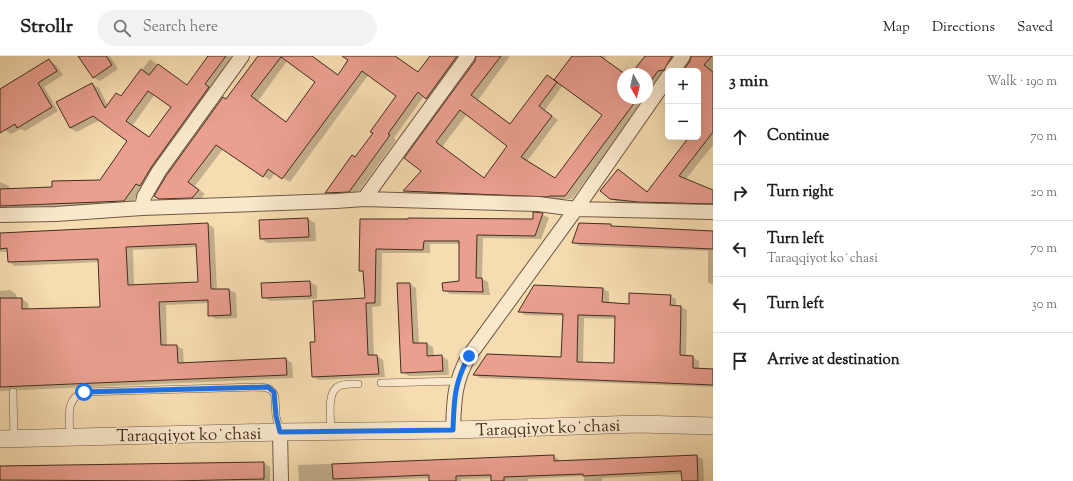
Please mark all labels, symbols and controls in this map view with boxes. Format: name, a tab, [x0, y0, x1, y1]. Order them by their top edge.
search box	[97, 10, 377, 46]
text: Strollr	[20, 14, 73, 41]
icon: search	[111, 17, 133, 39]
text: Search here	[143, 17, 218, 38]
text: Map	[883, 18, 910, 38]
text: Directions	[932, 18, 995, 38]
text: Saved	[1017, 18, 1053, 38]
north arrow	[617, 68, 653, 104]
map controls	[665, 68, 701, 140]
button: +	[665, 68, 701, 104]
text: 3 min	[729, 70, 768, 94]
text: Walk · 190 m	[987, 73, 1057, 91]
button: −	[665, 104, 701, 140]
icon: ahead	[729, 126, 751, 148]
text: Continue	[767, 126, 829, 147]
text: 70 m	[1030, 128, 1057, 146]
icon: right	[729, 182, 751, 204]
text: Turn right	[767, 182, 833, 203]
text: 20 m	[1031, 184, 1057, 202]
text: Turn left	[767, 229, 824, 250]
icon: left	[729, 238, 751, 260]
text: 70 m	[1030, 240, 1057, 258]
text: Taraqqiyot koʻchasi	[767, 250, 878, 268]
icon: left	[729, 294, 751, 316]
text: Turn left	[767, 294, 824, 315]
text: 30 m	[1031, 296, 1057, 314]
route end	[460, 347, 478, 365]
icon: arrive	[729, 350, 751, 372]
text: Arrive at destination	[767, 350, 900, 371]
route start	[75, 383, 93, 401]
street label: Taraqqiyot koʻchasi	[475, 414, 621, 444]
street label: Taraqqiyot koʻchasi	[116, 423, 262, 449]

